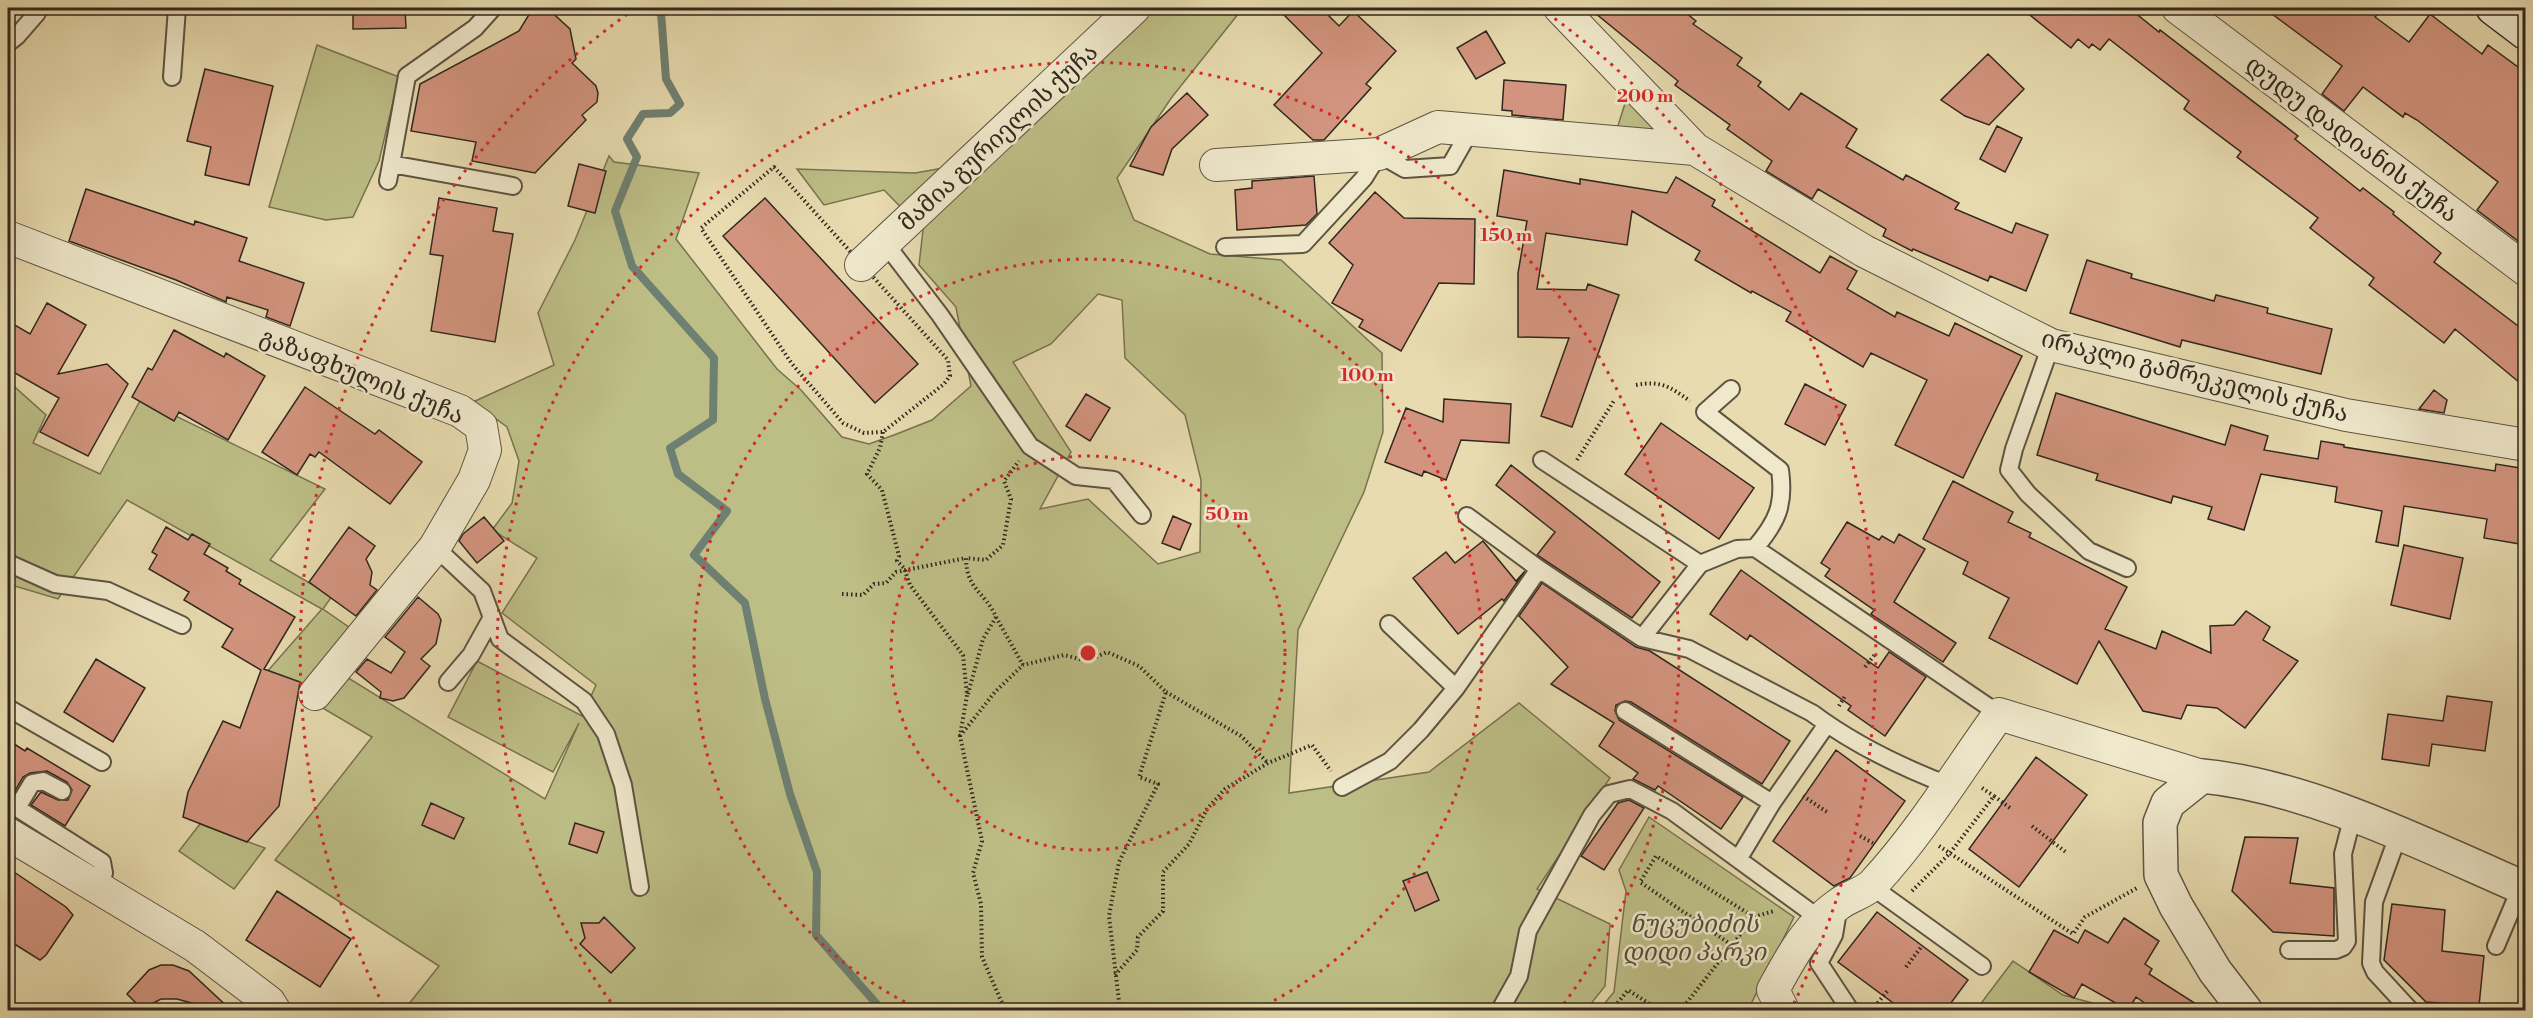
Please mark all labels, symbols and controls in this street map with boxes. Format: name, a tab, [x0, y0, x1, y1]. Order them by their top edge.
street label: მამია გურიელის ქუჩა	[893, 38, 1105, 238]
street label: დუდუ დადიანის ქუჩა	[2239, 50, 2464, 230]
text: 200 m	[1617, 85, 1674, 108]
text: 150 m	[1480, 224, 1533, 247]
street label: გაზაფხულის ქუჩა	[255, 322, 468, 432]
street label: ირაკლი გამრეკელის ქუჩა	[2038, 324, 2351, 430]
text: 100 m	[1340, 364, 1394, 387]
text: 50 m	[1205, 503, 1249, 526]
centre of rings	[1078, 643, 1098, 663]
park label: ნუცუბიძის დიდი პარკი	[1622, 910, 1767, 968]

